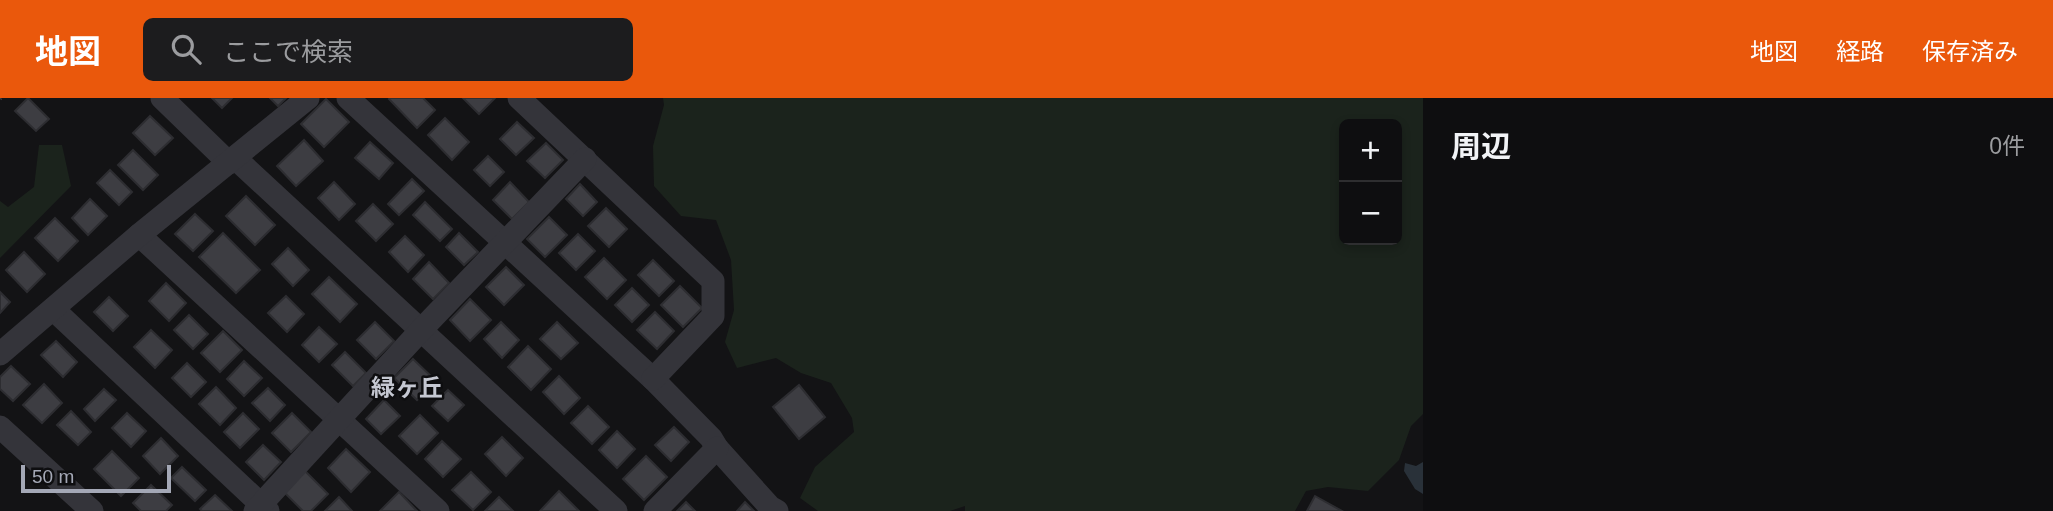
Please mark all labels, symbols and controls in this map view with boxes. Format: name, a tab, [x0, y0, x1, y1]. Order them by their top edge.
search box	[143, 18, 633, 81]
icon: search	[167, 30, 205, 68]
text: 地図	[35, 33, 101, 70]
text: ここで検索	[223, 37, 353, 67]
text: 地図	[1750, 38, 1798, 65]
text: 経路	[1836, 38, 1884, 65]
text: 保存済み	[1922, 38, 2018, 65]
map controls	[1339, 119, 1402, 245]
button: +	[1339, 119, 1402, 182]
text: 周辺	[1451, 130, 1511, 163]
text: 0件	[1989, 133, 2025, 159]
button: −	[1339, 182, 1402, 245]
district label: 緑ヶ丘	[371, 374, 443, 401]
scale bar	[21, 462, 172, 494]
text: 50 m	[32, 466, 74, 487]

